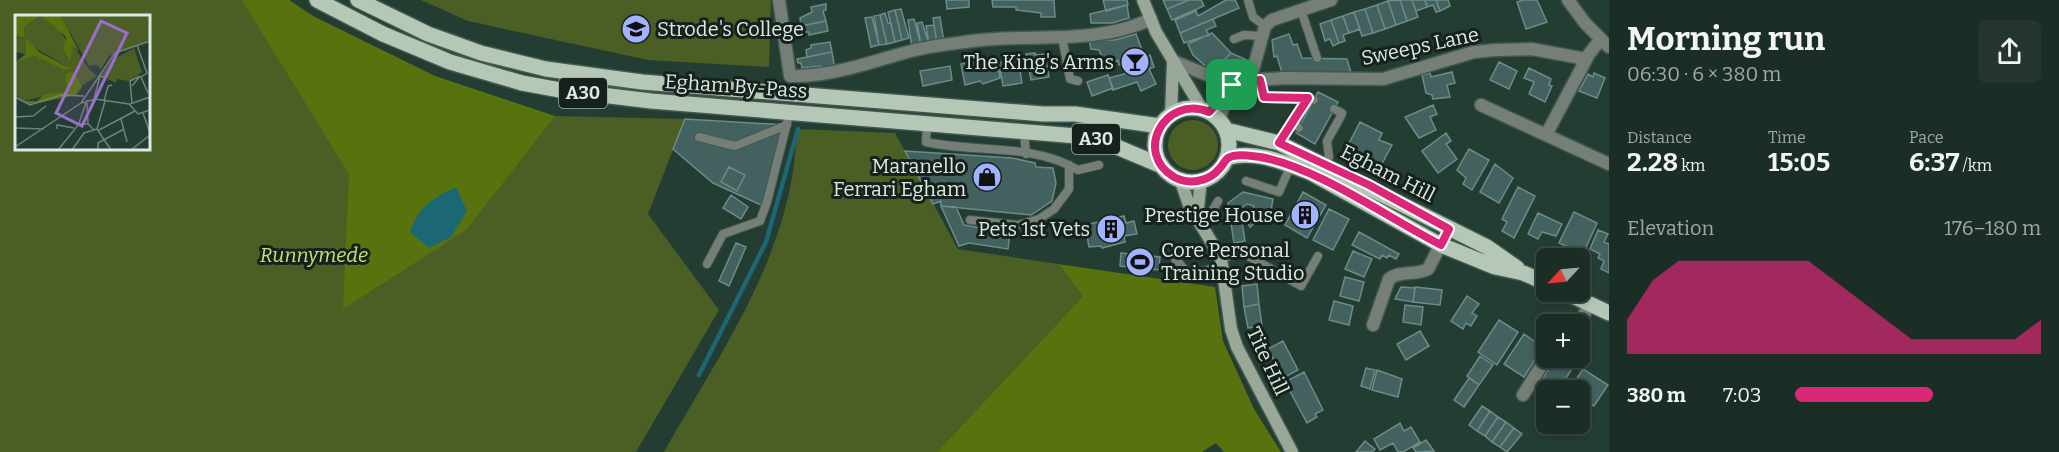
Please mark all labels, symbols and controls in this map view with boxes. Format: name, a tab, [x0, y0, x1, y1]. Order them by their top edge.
school or university icon: Strode's College	[620, 13, 652, 45]
inset map	[15, 15, 150, 150]
place label: Strode's College	[657, 17, 804, 41]
text: Morning run	[1627, 19, 1825, 59]
button: share	[1978, 20, 2041, 83]
street label: Sweeps Lane	[1359, 22, 1481, 70]
bar icon: The King's Arms	[1119, 46, 1151, 78]
place label: The King's Arms	[963, 50, 1114, 74]
pin	[1206, 59, 1257, 110]
text: 06:30 · 6 × 380 m	[1627, 62, 1781, 86]
icon: arrive	[1215, 68, 1248, 101]
street label: Egham By-Pass	[664, 69, 808, 103]
road number: A30	[559, 78, 607, 108]
road number: A30	[1072, 124, 1120, 154]
text: Distance	[1627, 128, 1692, 147]
text: Time	[1768, 128, 1806, 147]
text: Pace	[1909, 128, 1944, 147]
street label: Egham Hill	[1337, 139, 1439, 207]
text: 2.28	[1627, 147, 1678, 178]
text: 15:05	[1768, 147, 1830, 178]
text: 6:37	[1909, 147, 1959, 178]
place label: Maranello Ferrari Egham	[833, 154, 966, 201]
text: km	[1678, 156, 1705, 175]
text: /km	[1959, 156, 1992, 175]
shop icon: Maranello Ferrari Egham	[971, 161, 1003, 193]
building icon: Prestige House	[1289, 199, 1321, 231]
place label: Prestige House	[1144, 203, 1284, 227]
building icon: Pets 1st Vets	[1095, 213, 1127, 245]
text: Elevation	[1627, 216, 1714, 240]
text: 176–180 m	[1944, 216, 2041, 240]
place label: Pets 1st Vets	[978, 217, 1090, 241]
place label: Core Personal Training Studio	[1161, 238, 1305, 285]
park label: Runnymede	[260, 243, 368, 267]
sports icon: Core Personal Training Studio	[1124, 246, 1156, 278]
north arrow	[1536, 248, 1590, 302]
map controls	[1536, 248, 1590, 434]
button: +	[1536, 314, 1590, 368]
street label: Tite Hill	[1242, 323, 1294, 399]
button: −	[1536, 380, 1590, 434]
text: 380 m	[1627, 383, 1686, 407]
text: 7:03	[1723, 383, 1761, 407]

